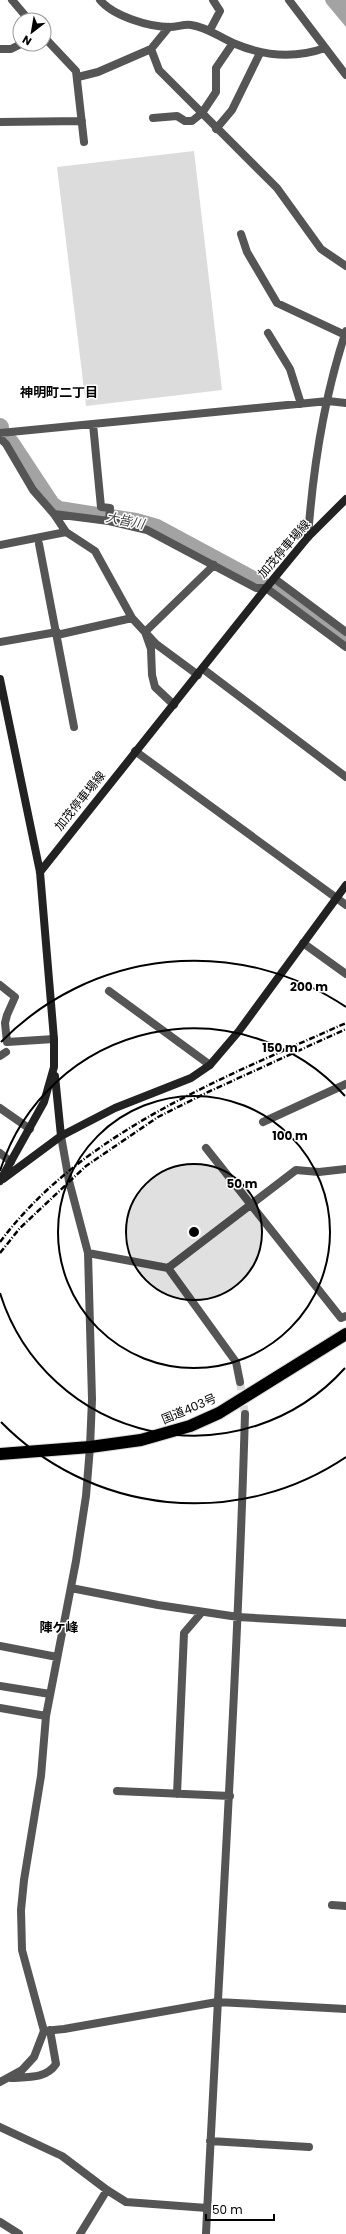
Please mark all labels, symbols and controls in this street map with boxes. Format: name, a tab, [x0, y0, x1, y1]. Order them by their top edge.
north arrow	[12, 12, 52, 52]
text: N	[19, 32, 35, 50]
district label: 神明町二丁目	[20, 383, 98, 402]
water label: 大皆川	[104, 507, 148, 534]
street label: 加茂停車場線	[254, 516, 314, 581]
street label: 加茂停車場線	[50, 767, 109, 834]
text: 200 m	[290, 978, 328, 995]
text: 150 m	[262, 1039, 298, 1056]
text: 100 m	[272, 1127, 308, 1144]
text: 50 m	[227, 1175, 258, 1192]
centre of rings	[187, 1225, 201, 1239]
street label: 国道403号	[159, 1389, 219, 1428]
district label: 陣ケ峰	[39, 1618, 79, 1637]
scale bar	[206, 2196, 274, 2222]
text: 50 m	[212, 2201, 243, 2218]

